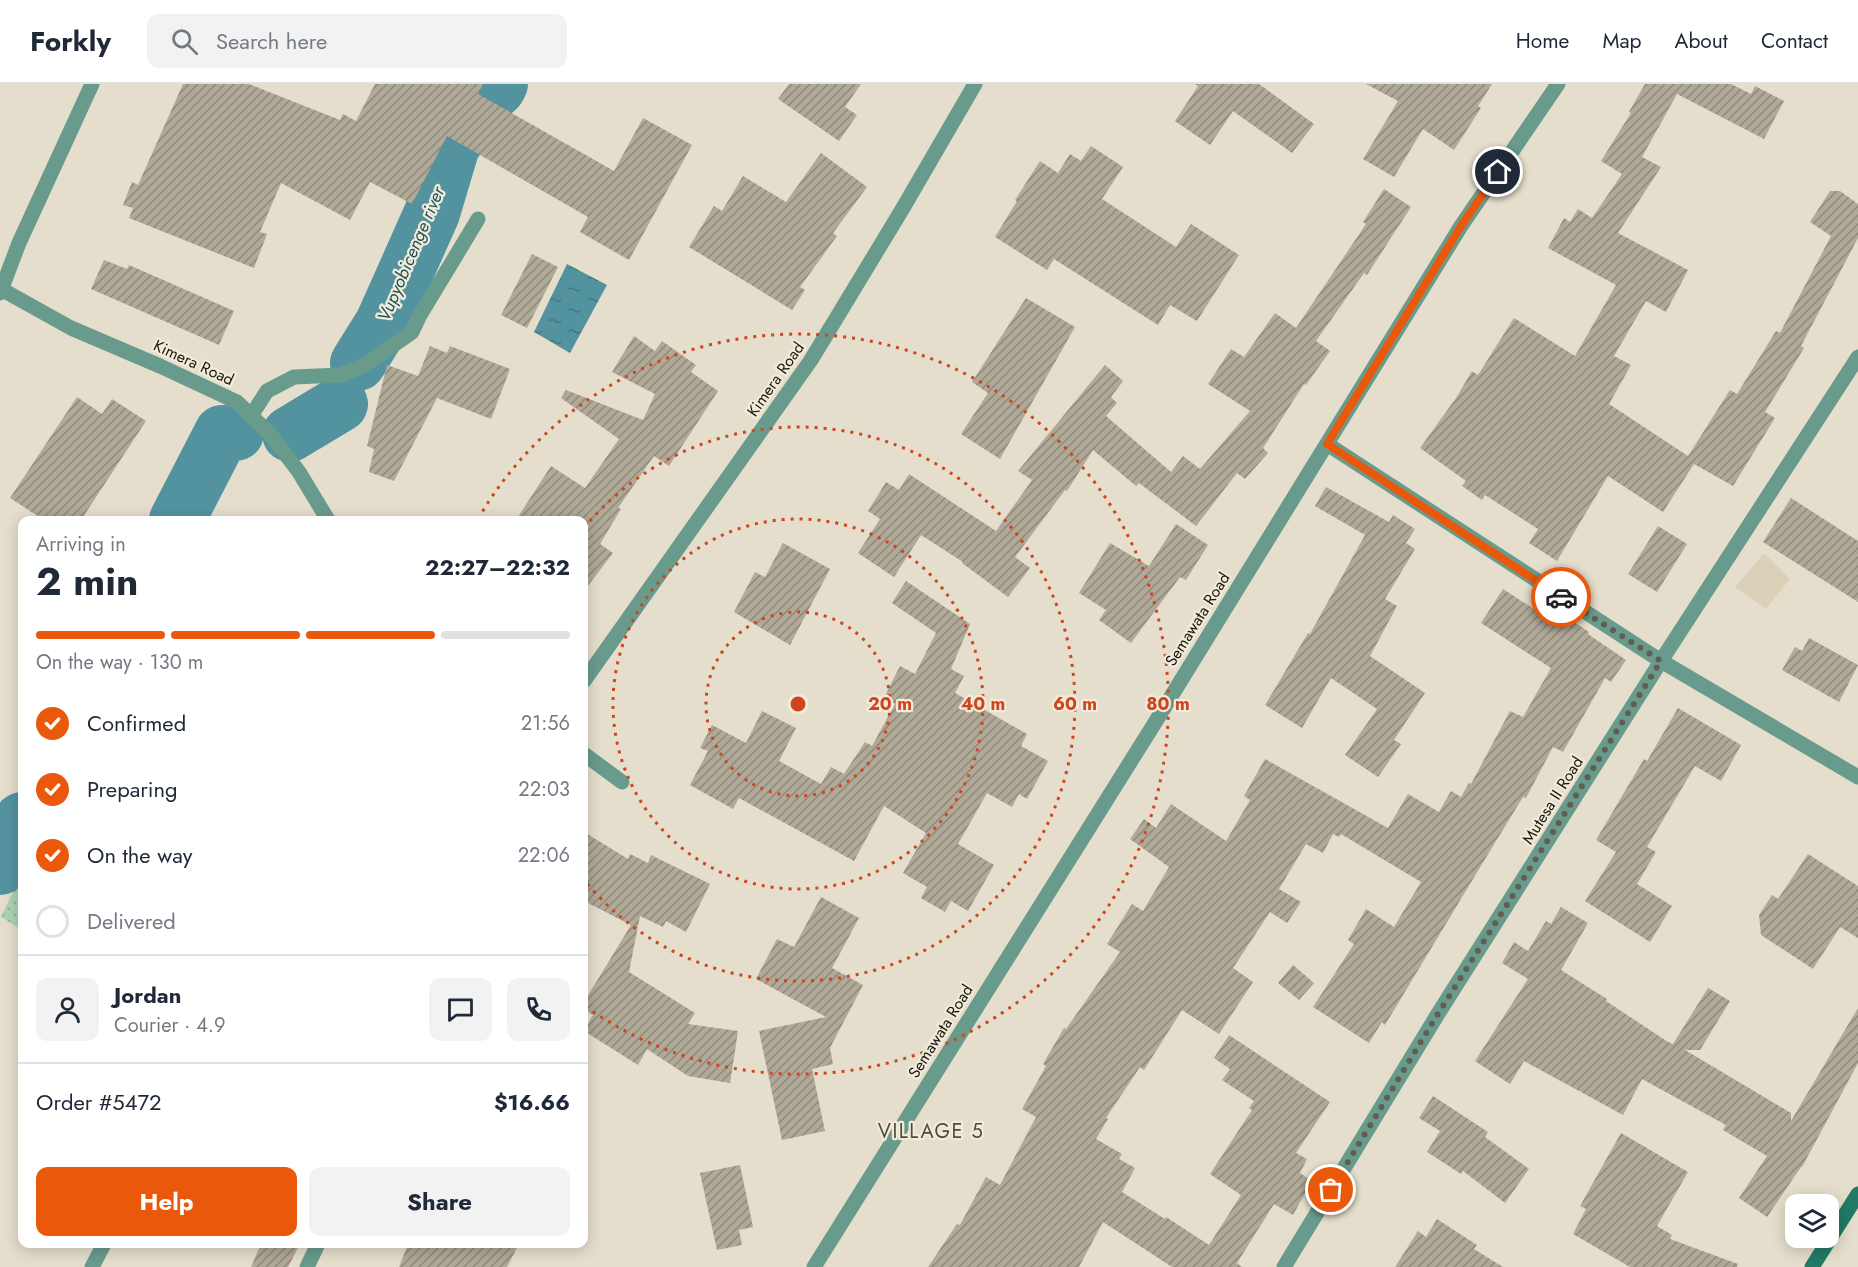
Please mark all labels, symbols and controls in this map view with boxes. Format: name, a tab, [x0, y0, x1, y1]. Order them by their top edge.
search box	[147, 14, 567, 68]
text: Forkly	[30, 21, 111, 62]
icon: search	[168, 25, 201, 58]
text: Search here	[216, 25, 327, 57]
text: Home	[1516, 26, 1569, 56]
text: Map	[1602, 26, 1642, 56]
text: About	[1675, 26, 1728, 56]
text: Contact	[1761, 26, 1828, 56]
pin	[1472, 146, 1523, 197]
icon: home	[1481, 155, 1514, 188]
water label: Vupyobicenge river	[371, 182, 452, 326]
street label: Kimera Road	[150, 334, 238, 391]
street label: Kimera Road	[741, 337, 810, 421]
text: Arriving in	[36, 530, 126, 559]
text: 22:27–22:32	[425, 551, 570, 583]
text: 2 min	[36, 553, 138, 610]
courier	[1531, 567, 1591, 627]
street label: Semawata Road	[1159, 568, 1235, 671]
icon: car	[1545, 581, 1578, 614]
text: On the way · 130 m	[36, 648, 203, 677]
text: 20 m	[868, 691, 912, 717]
text: 40 m	[961, 691, 1005, 717]
text: 60 m	[1053, 691, 1097, 717]
text: 80 m	[1146, 691, 1190, 717]
centre of rings	[788, 694, 808, 714]
icon: check	[36, 707, 69, 740]
text: Confirmed	[87, 707, 186, 739]
text: 21:56	[521, 709, 570, 738]
street label: Mutesa II Road	[1516, 752, 1589, 849]
icon: check	[36, 773, 69, 806]
text: Preparing	[87, 773, 178, 805]
text: 22:03	[518, 775, 570, 804]
icon: check	[36, 839, 69, 872]
text: On the way	[87, 839, 192, 871]
text: 22:06	[518, 841, 570, 870]
text: Delivered	[87, 905, 176, 937]
button: person	[36, 978, 99, 1041]
button: chat	[429, 978, 492, 1041]
button: phone	[507, 978, 570, 1041]
text: Jordan	[114, 979, 181, 1011]
street label: Semawata Road	[902, 980, 978, 1083]
text: Courier · 4.9	[114, 1011, 226, 1040]
text: Order #5472	[36, 1086, 162, 1118]
text: $16.66	[494, 1086, 570, 1118]
district label: VILLAGE 5	[878, 1117, 984, 1146]
pin	[1305, 1164, 1356, 1215]
button: Help	[36, 1167, 297, 1236]
button: Share	[309, 1167, 570, 1236]
icon: bag	[1314, 1173, 1347, 1206]
map controls	[1785, 1194, 1839, 1248]
button: layers	[1785, 1194, 1839, 1248]

